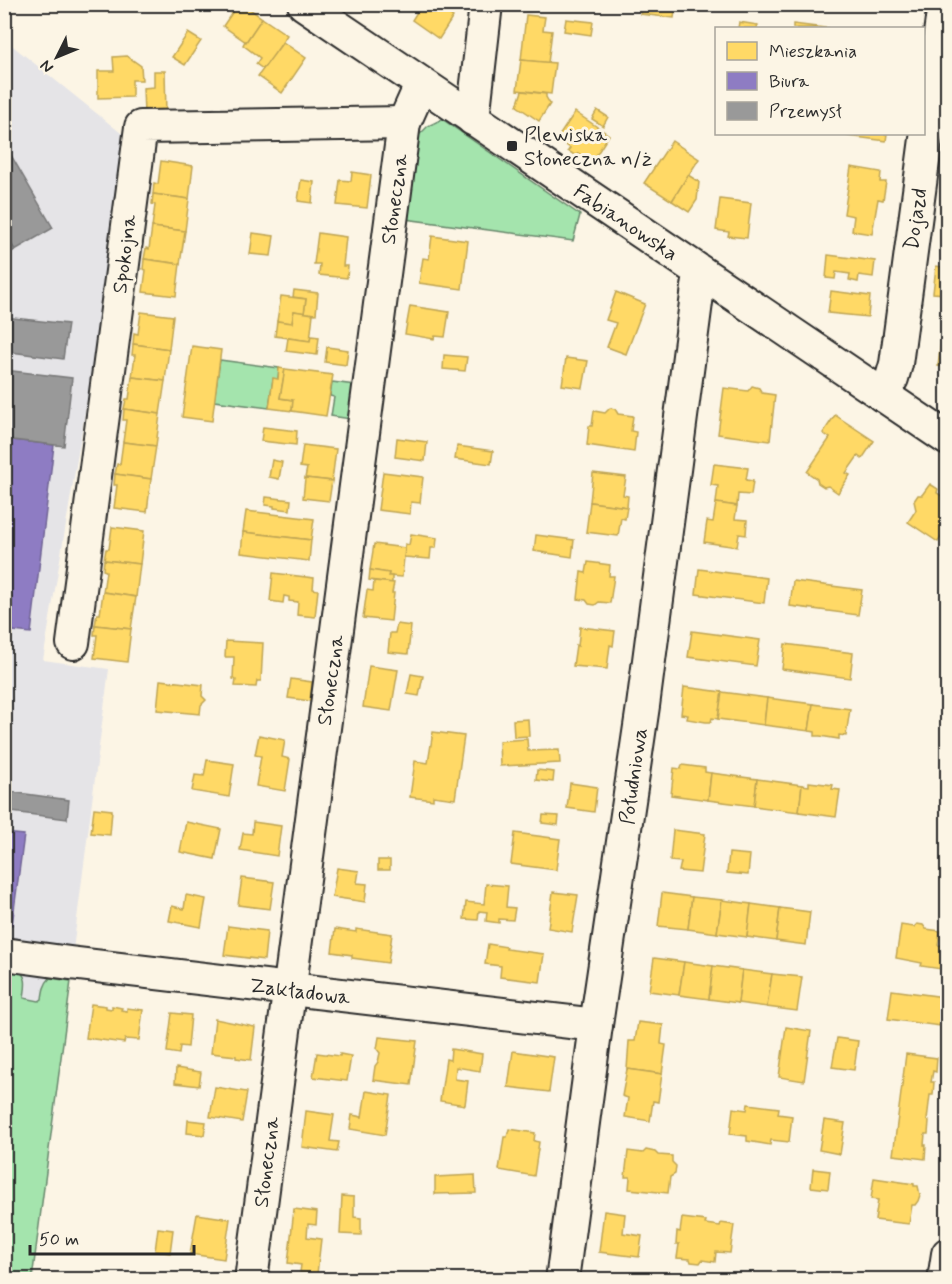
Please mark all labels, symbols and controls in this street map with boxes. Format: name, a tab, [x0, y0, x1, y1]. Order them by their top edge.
north arrow	[27, 27, 87, 87]
legend	[715, 27, 925, 135]
text: Mieszkania	[769, 40, 857, 64]
text: N	[36, 55, 58, 77]
text: Biura	[769, 70, 809, 94]
text: Przemysł	[769, 100, 843, 124]
place label: Plewiska Słoneczna n/ż	[524, 121, 652, 173]
marker: Plewiska Słoneczna n/ż	[505, 139, 519, 153]
street label: Słoneczna	[375, 152, 415, 246]
street label: Fabianowska	[568, 178, 683, 268]
street label: Dojazd	[898, 186, 934, 252]
street label: Spokojna	[106, 213, 144, 295]
street label: Słoneczna	[311, 633, 351, 727]
street label: Południowa	[613, 726, 655, 826]
street label: Zakładowa	[248, 972, 352, 1012]
street label: Słoneczna	[248, 1115, 287, 1209]
scale bar	[30, 1218, 194, 1256]
text: 50 m	[39, 1228, 79, 1252]

